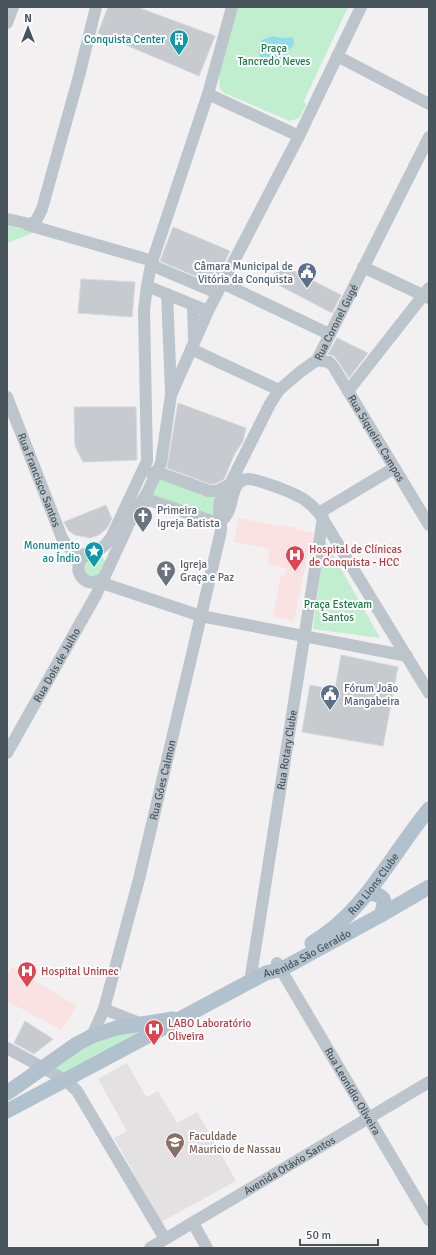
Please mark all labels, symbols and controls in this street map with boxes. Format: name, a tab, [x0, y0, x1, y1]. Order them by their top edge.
north arrow	[8, 8, 48, 48]
text: N	[24, 12, 32, 25]
building icon: Conquista Center	[168, 28, 190, 56]
place label: Conquista Center	[84, 33, 165, 46]
park label: Praça Tancredo Neves	[238, 42, 311, 68]
place label: Câmara Municipal de Vitória da Conquista	[194, 260, 293, 286]
public building icon: Câmara Municipal de Vitória da Conquista	[296, 261, 318, 289]
street label: Rua Coronel Gugé	[311, 282, 361, 363]
street label: Rua Siqueira Campos	[345, 392, 408, 484]
street label: Rua Francisco Santos	[15, 431, 64, 529]
place label: Primeira Igreja Batista	[157, 504, 220, 530]
church icon: Primeira Igreja Batista	[132, 505, 154, 533]
place label: Monumento ao Índio	[24, 539, 80, 565]
place icon: Monumento ao Índio	[83, 540, 105, 568]
place label: Hospital de Clínicas de Conquista - HCC	[309, 543, 402, 569]
hospital icon: Hospital de Clínicas de Conquista - HCC	[284, 544, 306, 572]
place label: Igreja Graça e Paz	[180, 558, 234, 584]
church icon: Igreja Graça e Paz	[155, 559, 177, 587]
park label: Praça Estevam Santos	[304, 598, 372, 624]
street label: Rua Dois de Julho	[30, 625, 83, 704]
place label: Fórum João Mangabeira	[344, 682, 400, 708]
public building icon: Fórum João Mangabeira	[319, 683, 341, 711]
street label: Rua Rotary Clube	[274, 709, 299, 791]
street label: Rua Góes Calmon	[147, 739, 178, 821]
street label: Rua Lions Clube	[345, 850, 401, 917]
street label: Avenida São Geraldo	[262, 926, 353, 980]
hospital icon: Hospital Unimec	[16, 960, 38, 988]
place label: Hospital Unimec	[41, 965, 119, 978]
place label: LABO Laboratório Oliveira	[168, 1017, 251, 1043]
hospital icon: LABO Laboratório Oliveira	[143, 1018, 165, 1046]
street label: Rua Leonídio Oliveira	[322, 1045, 384, 1138]
place label: Faculdade Mauricio de Nassau	[189, 1130, 281, 1156]
school or university icon: Faculdade Mauricio de Nassau	[164, 1131, 186, 1159]
street label: Avenida Otávio Santos	[241, 1133, 338, 1197]
scale bar	[300, 1221, 378, 1247]
text: 50 m	[306, 1228, 331, 1243]

